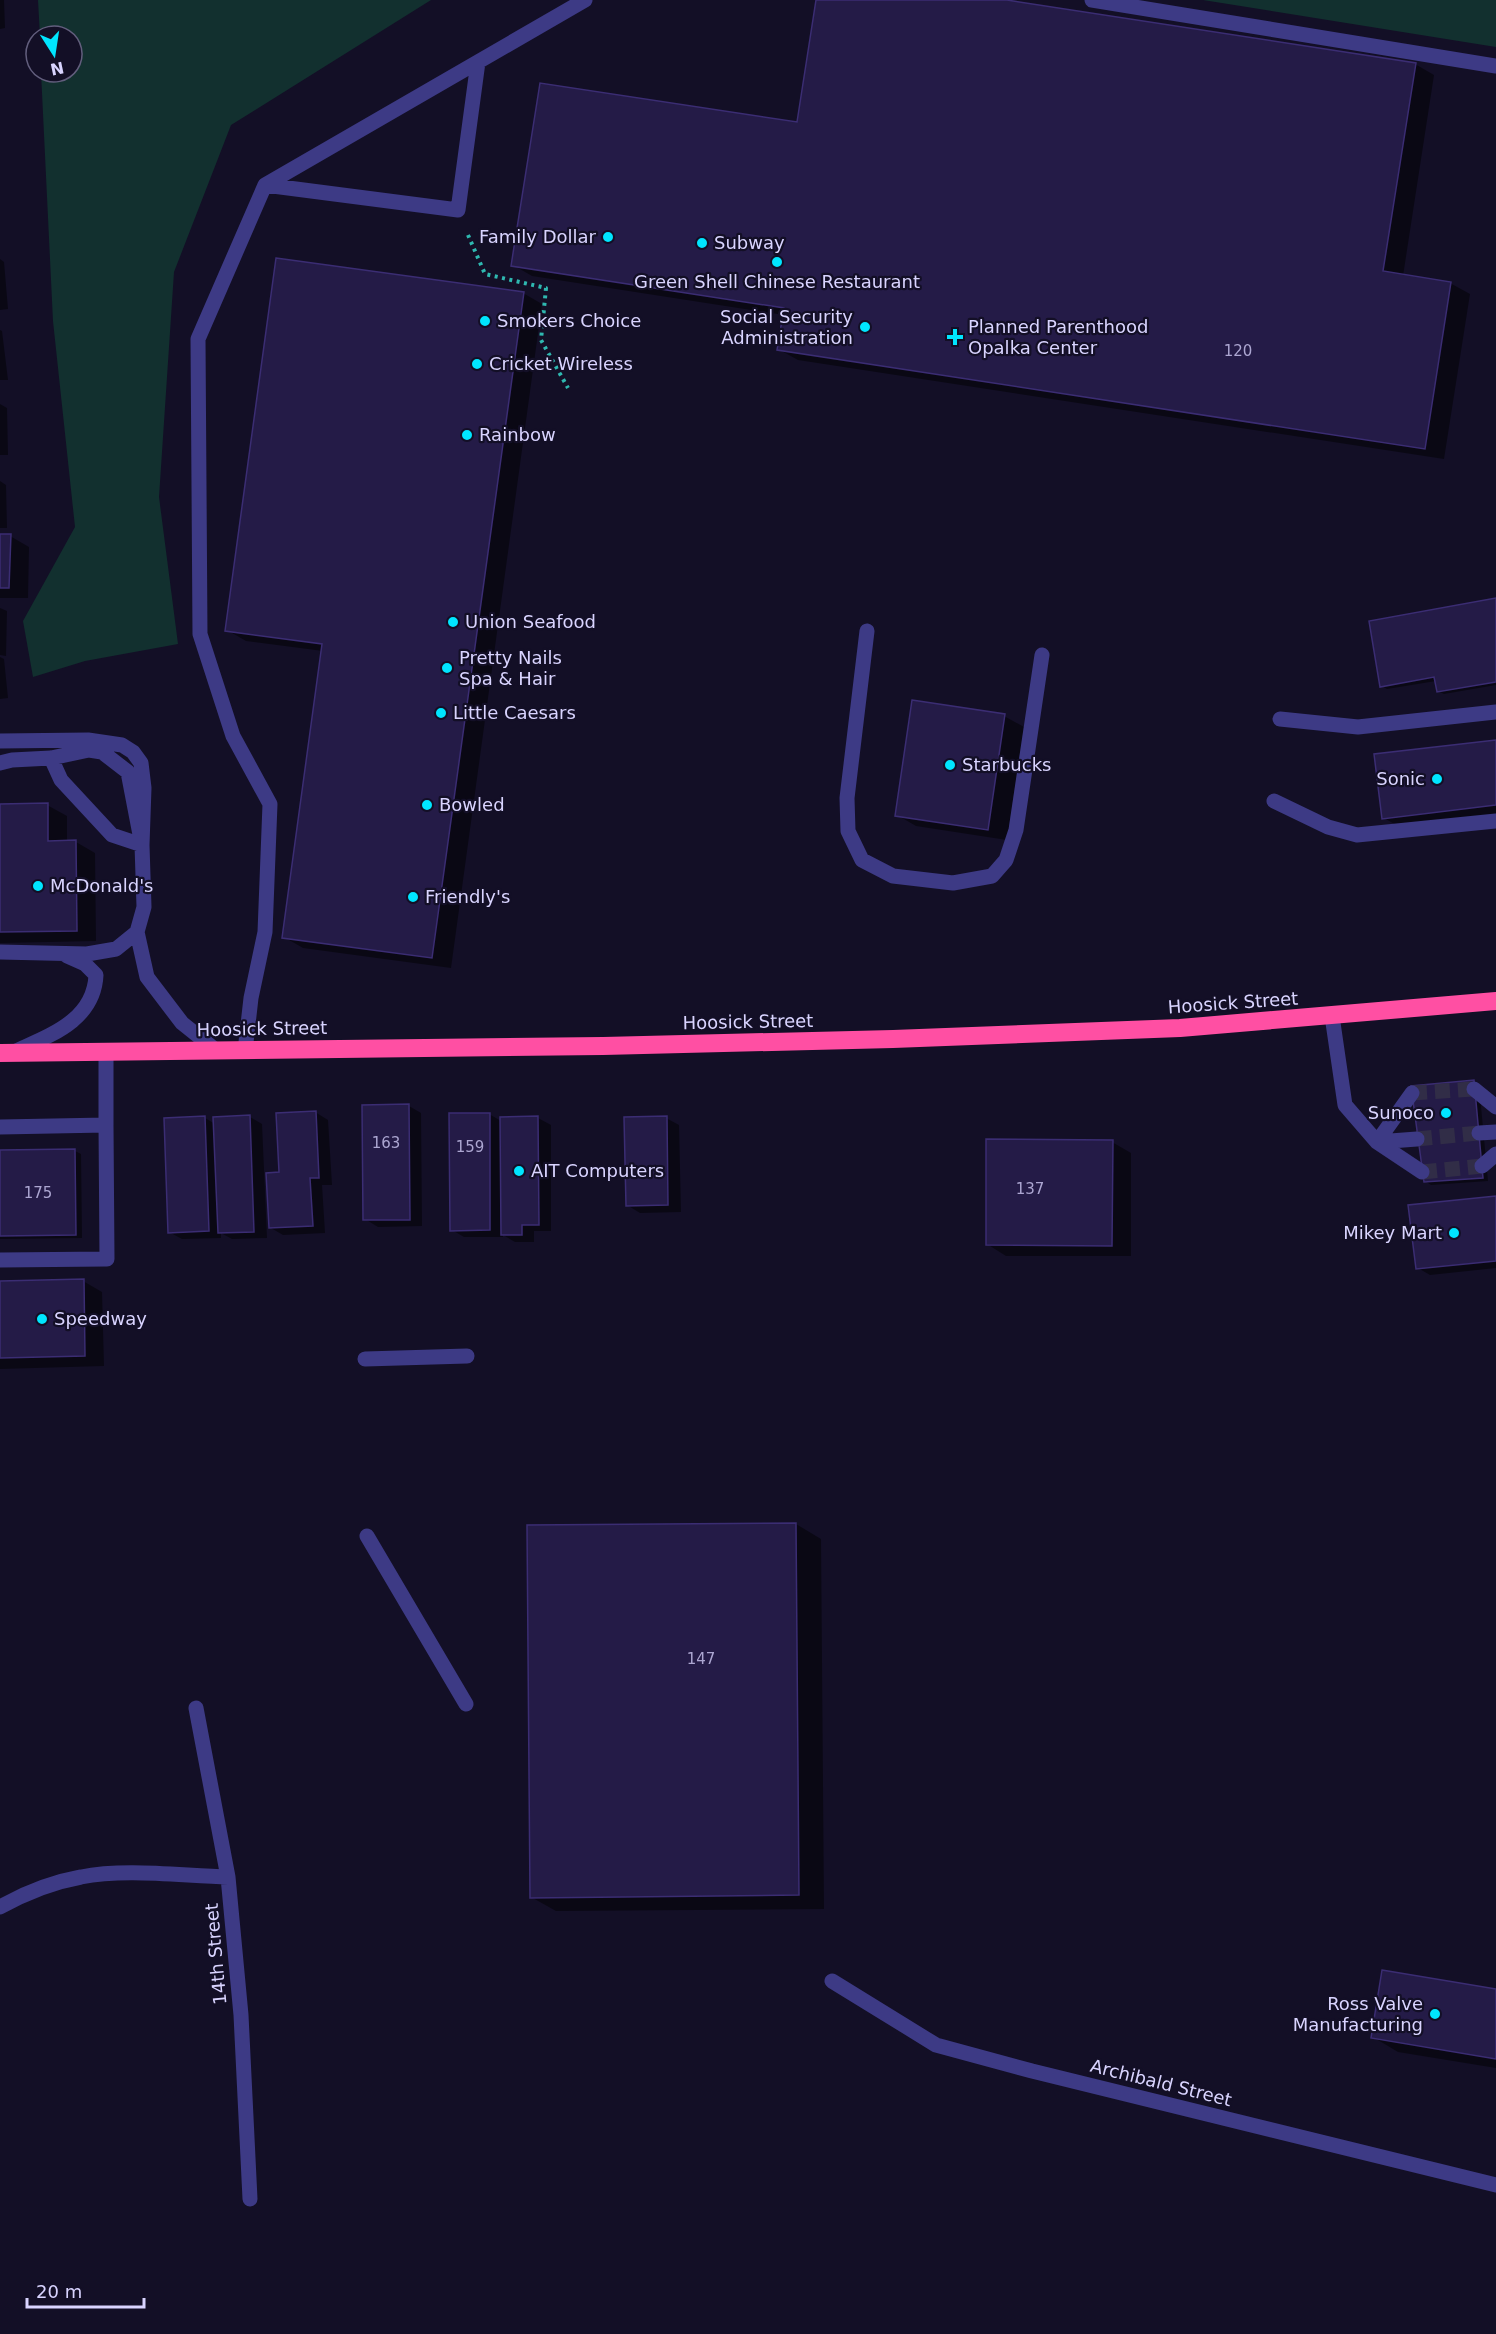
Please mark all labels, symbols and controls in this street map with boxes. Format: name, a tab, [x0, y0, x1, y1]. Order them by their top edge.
north arrow	[24, 24, 84, 84]
text: N	[48, 57, 66, 79]
place label: Family Dollar	[479, 226, 597, 247]
marker: Family Dollar	[601, 230, 615, 244]
place label: Subway	[714, 232, 785, 253]
marker: Subway	[695, 236, 709, 250]
marker: Green Shell Chinese Restaurant	[770, 255, 784, 269]
place label: Green Shell Chinese Restaurant	[634, 271, 920, 292]
place label: Social Security Administration	[720, 306, 853, 348]
place label: Smokers Choice	[497, 310, 641, 331]
marker: Smokers Choice	[478, 314, 492, 328]
place label: Planned Parenthood Opalka Center	[968, 316, 1148, 358]
marker: Social Security Administration	[858, 320, 872, 334]
marker: Planned Parenthood Opalka Center	[946, 328, 964, 346]
house number: 120	[1224, 342, 1252, 360]
place label: Cricket Wireless	[489, 353, 633, 374]
marker: Cricket Wireless	[470, 357, 484, 371]
place label: Rainbow	[479, 424, 556, 445]
marker: Rainbow	[460, 428, 474, 442]
place label: Union Seafood	[465, 611, 596, 632]
marker: Union Seafood	[446, 615, 460, 629]
place label: Pretty Nails Spa & Hair	[459, 647, 562, 689]
marker: Pretty Nails Spa & Hair	[440, 661, 454, 675]
place label: Little Caesars	[453, 702, 576, 723]
marker: Little Caesars	[434, 706, 448, 720]
place label: Starbucks	[962, 754, 1051, 775]
marker: Starbucks	[943, 758, 957, 772]
place label: Sonic	[1376, 768, 1425, 789]
marker: Sonic	[1430, 772, 1444, 786]
place label: Bowled	[439, 794, 505, 815]
marker: Bowled	[420, 798, 434, 812]
place label: McDonald's	[50, 875, 154, 896]
marker: McDonald's	[31, 879, 45, 893]
place label: Friendly's	[425, 886, 510, 907]
marker: Friendly's	[406, 890, 420, 904]
street label: Hoosick Street	[1167, 987, 1299, 1018]
street label: Hoosick Street	[682, 1010, 814, 1033]
street label: Hoosick Street	[196, 1017, 328, 1040]
place label: Sunoco	[1368, 1102, 1434, 1123]
marker: Sunoco	[1439, 1106, 1453, 1120]
house number: 163	[372, 1134, 400, 1152]
house number: 159	[456, 1138, 484, 1156]
place label: AIT Computers	[531, 1160, 664, 1181]
marker: AIT Computers	[512, 1164, 526, 1178]
house number: 137	[1016, 1180, 1044, 1198]
house number: 175	[24, 1184, 52, 1202]
place label: Mikey Mart	[1343, 1222, 1442, 1243]
marker: Mikey Mart	[1447, 1226, 1461, 1240]
place label: Speedway	[54, 1308, 147, 1329]
marker: Speedway	[35, 1312, 49, 1326]
house number: 147	[687, 1650, 715, 1668]
street label: 14th Street	[201, 1902, 230, 2006]
place label: Ross Valve Manufacturing	[1293, 1993, 1423, 2035]
marker: Ross Valve Manufacturing	[1428, 2007, 1442, 2021]
street label: Archibald Street	[1088, 2055, 1234, 2110]
scale bar	[27, 2271, 144, 2309]
text: 20 m	[36, 2281, 82, 2302]

